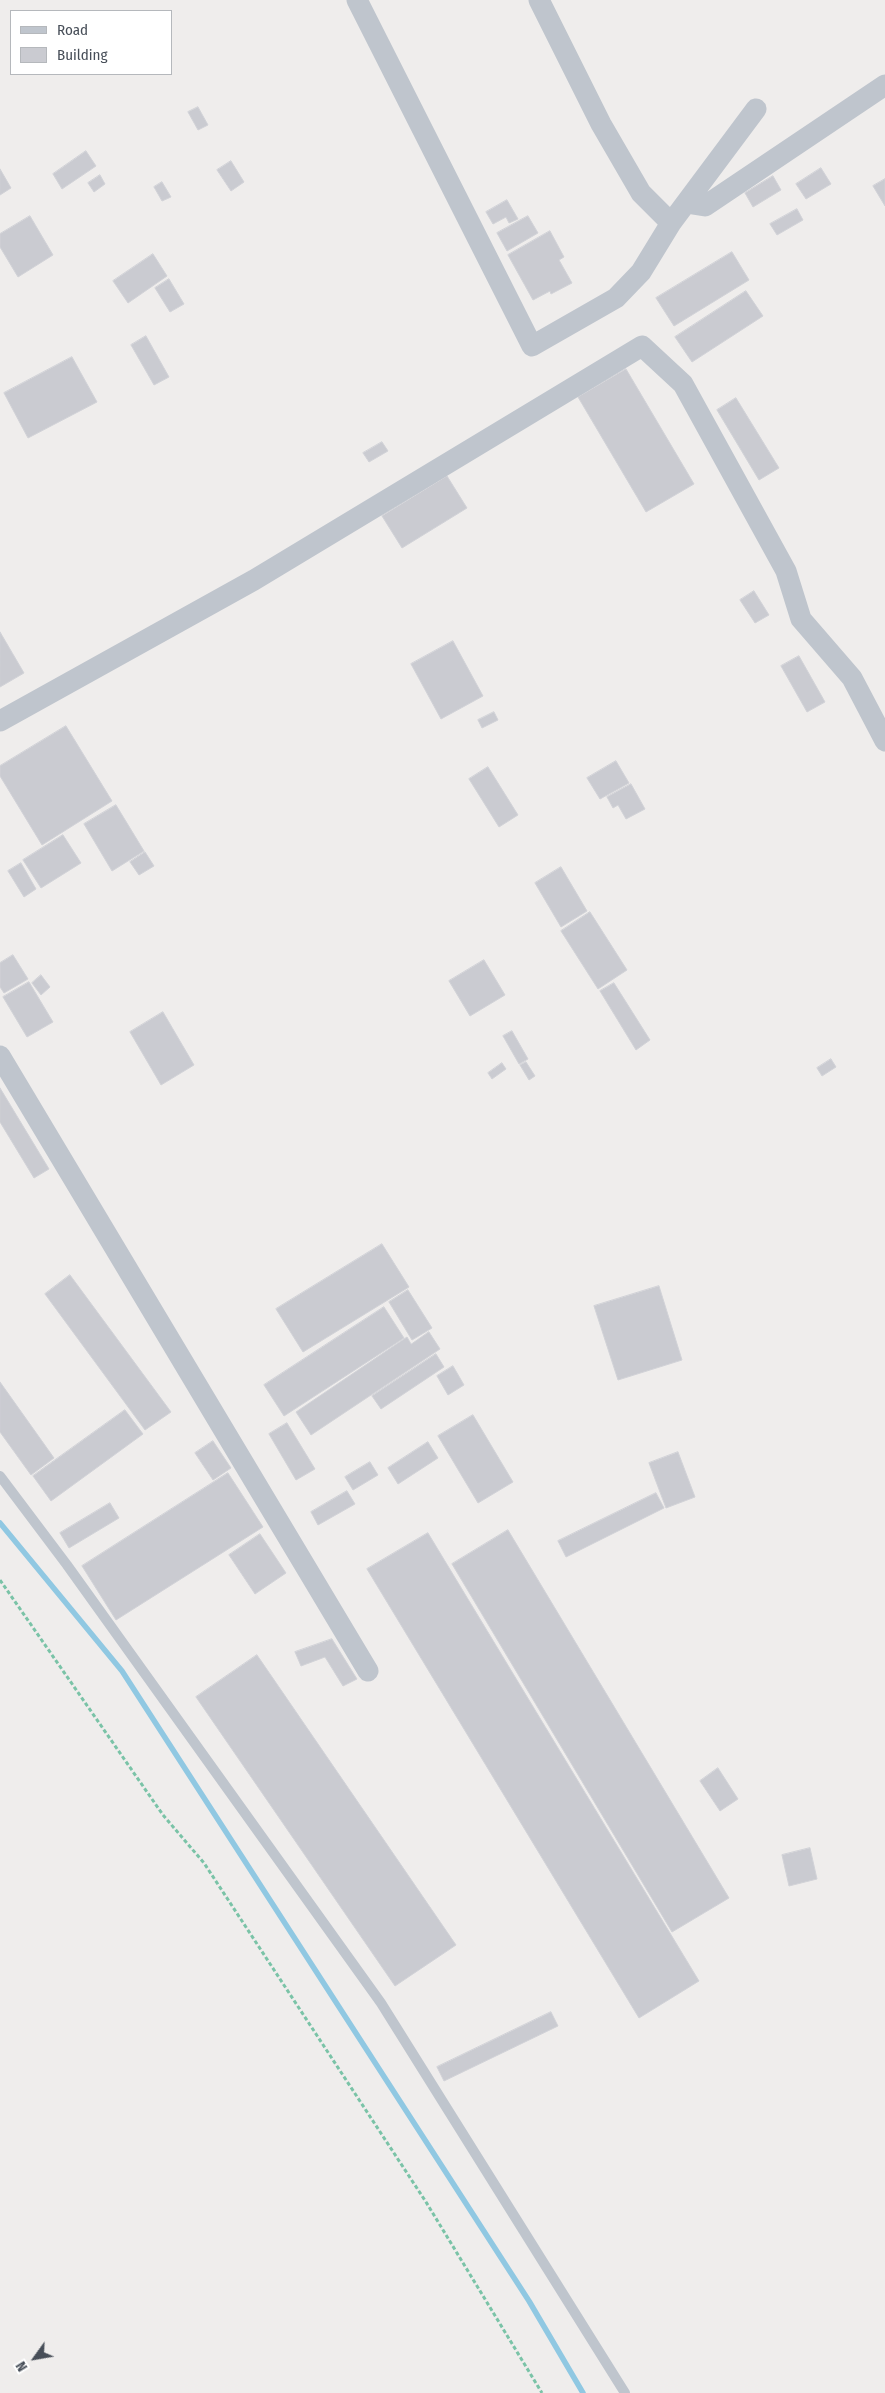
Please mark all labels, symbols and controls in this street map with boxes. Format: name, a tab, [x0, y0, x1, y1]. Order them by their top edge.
legend	[10, 10, 172, 75]
text: Road	[57, 21, 88, 39]
text: Building	[57, 46, 108, 64]
north arrow	[10, 2333, 60, 2383]
text: N	[12, 2358, 31, 2374]

